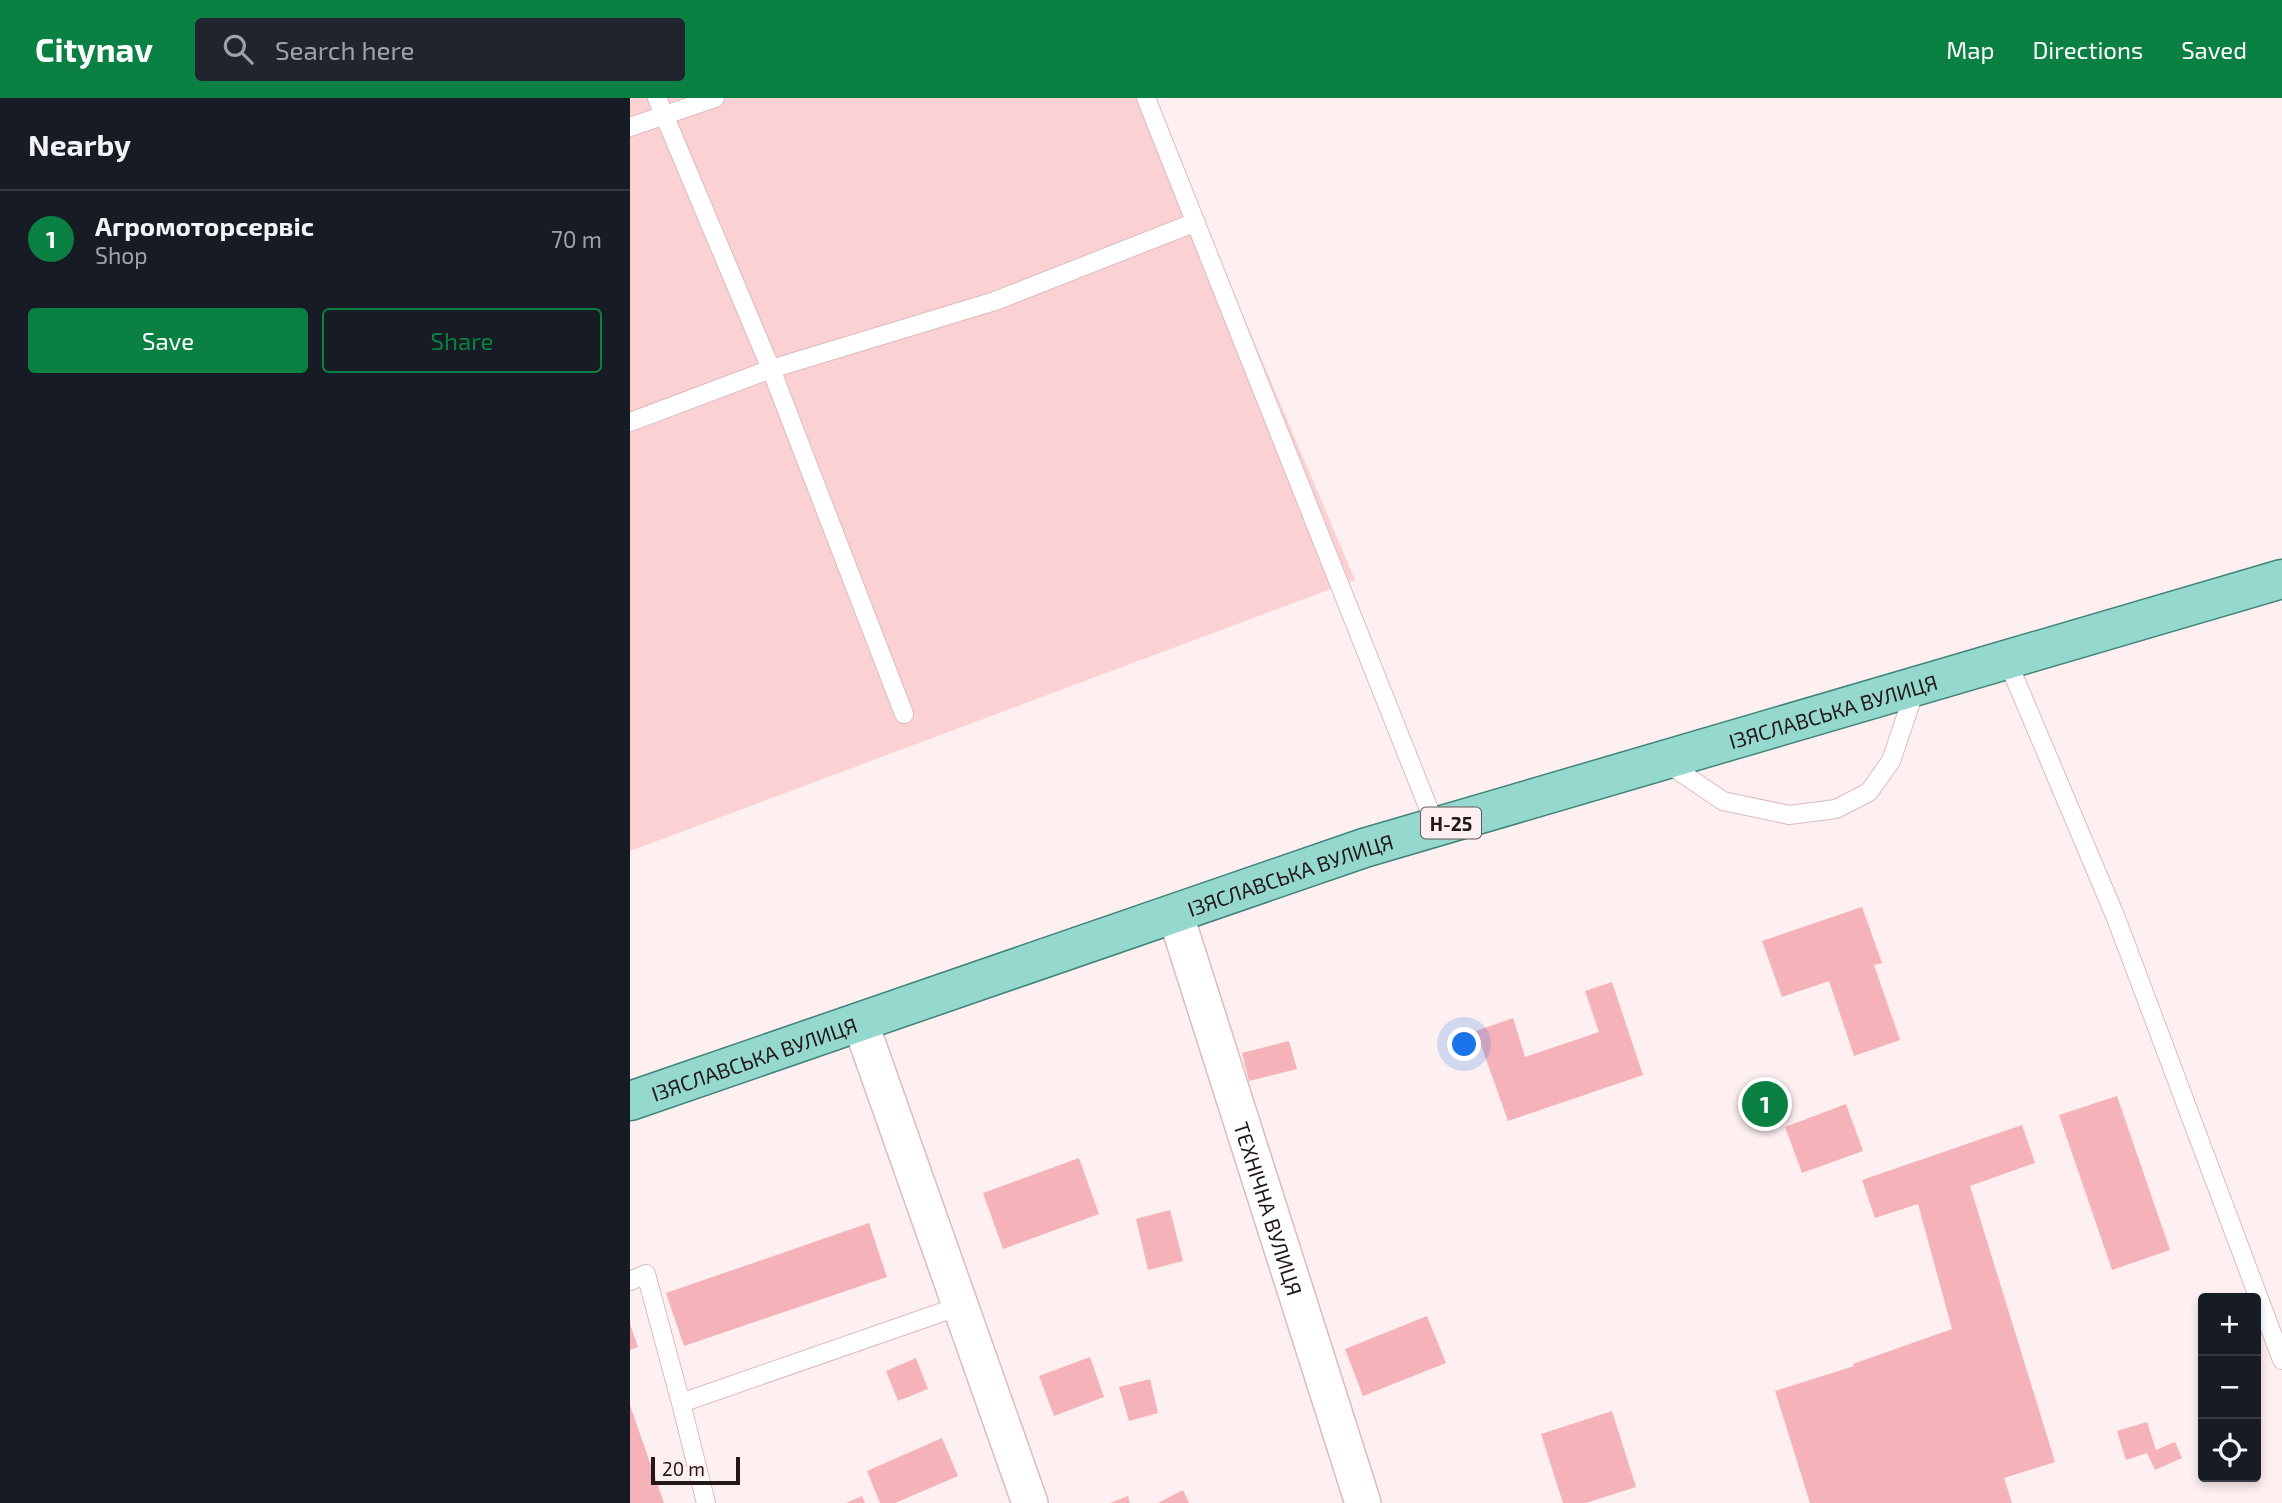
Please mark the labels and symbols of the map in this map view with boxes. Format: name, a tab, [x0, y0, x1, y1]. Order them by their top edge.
street label: ІЗЯСЛАВСЬКА ВУЛИЦЯ	[1726, 668, 1940, 753]
road number: Н-25	[1421, 808, 1481, 838]
street label: ІЗЯСЛАВСЬКА ВУЛИЦЯ	[1184, 828, 1396, 921]
street label: ІЗЯСЛАВСЬКА ВУЛИЦЯ	[648, 1011, 860, 1105]
your location	[1447, 1027, 1481, 1061]
pin: 1	[1742, 1078, 1788, 1130]
street label: ТЕХНІЧНА ВУЛИЦЯ	[1230, 1118, 1308, 1298]
scale bar	[651, 1454, 740, 1486]

